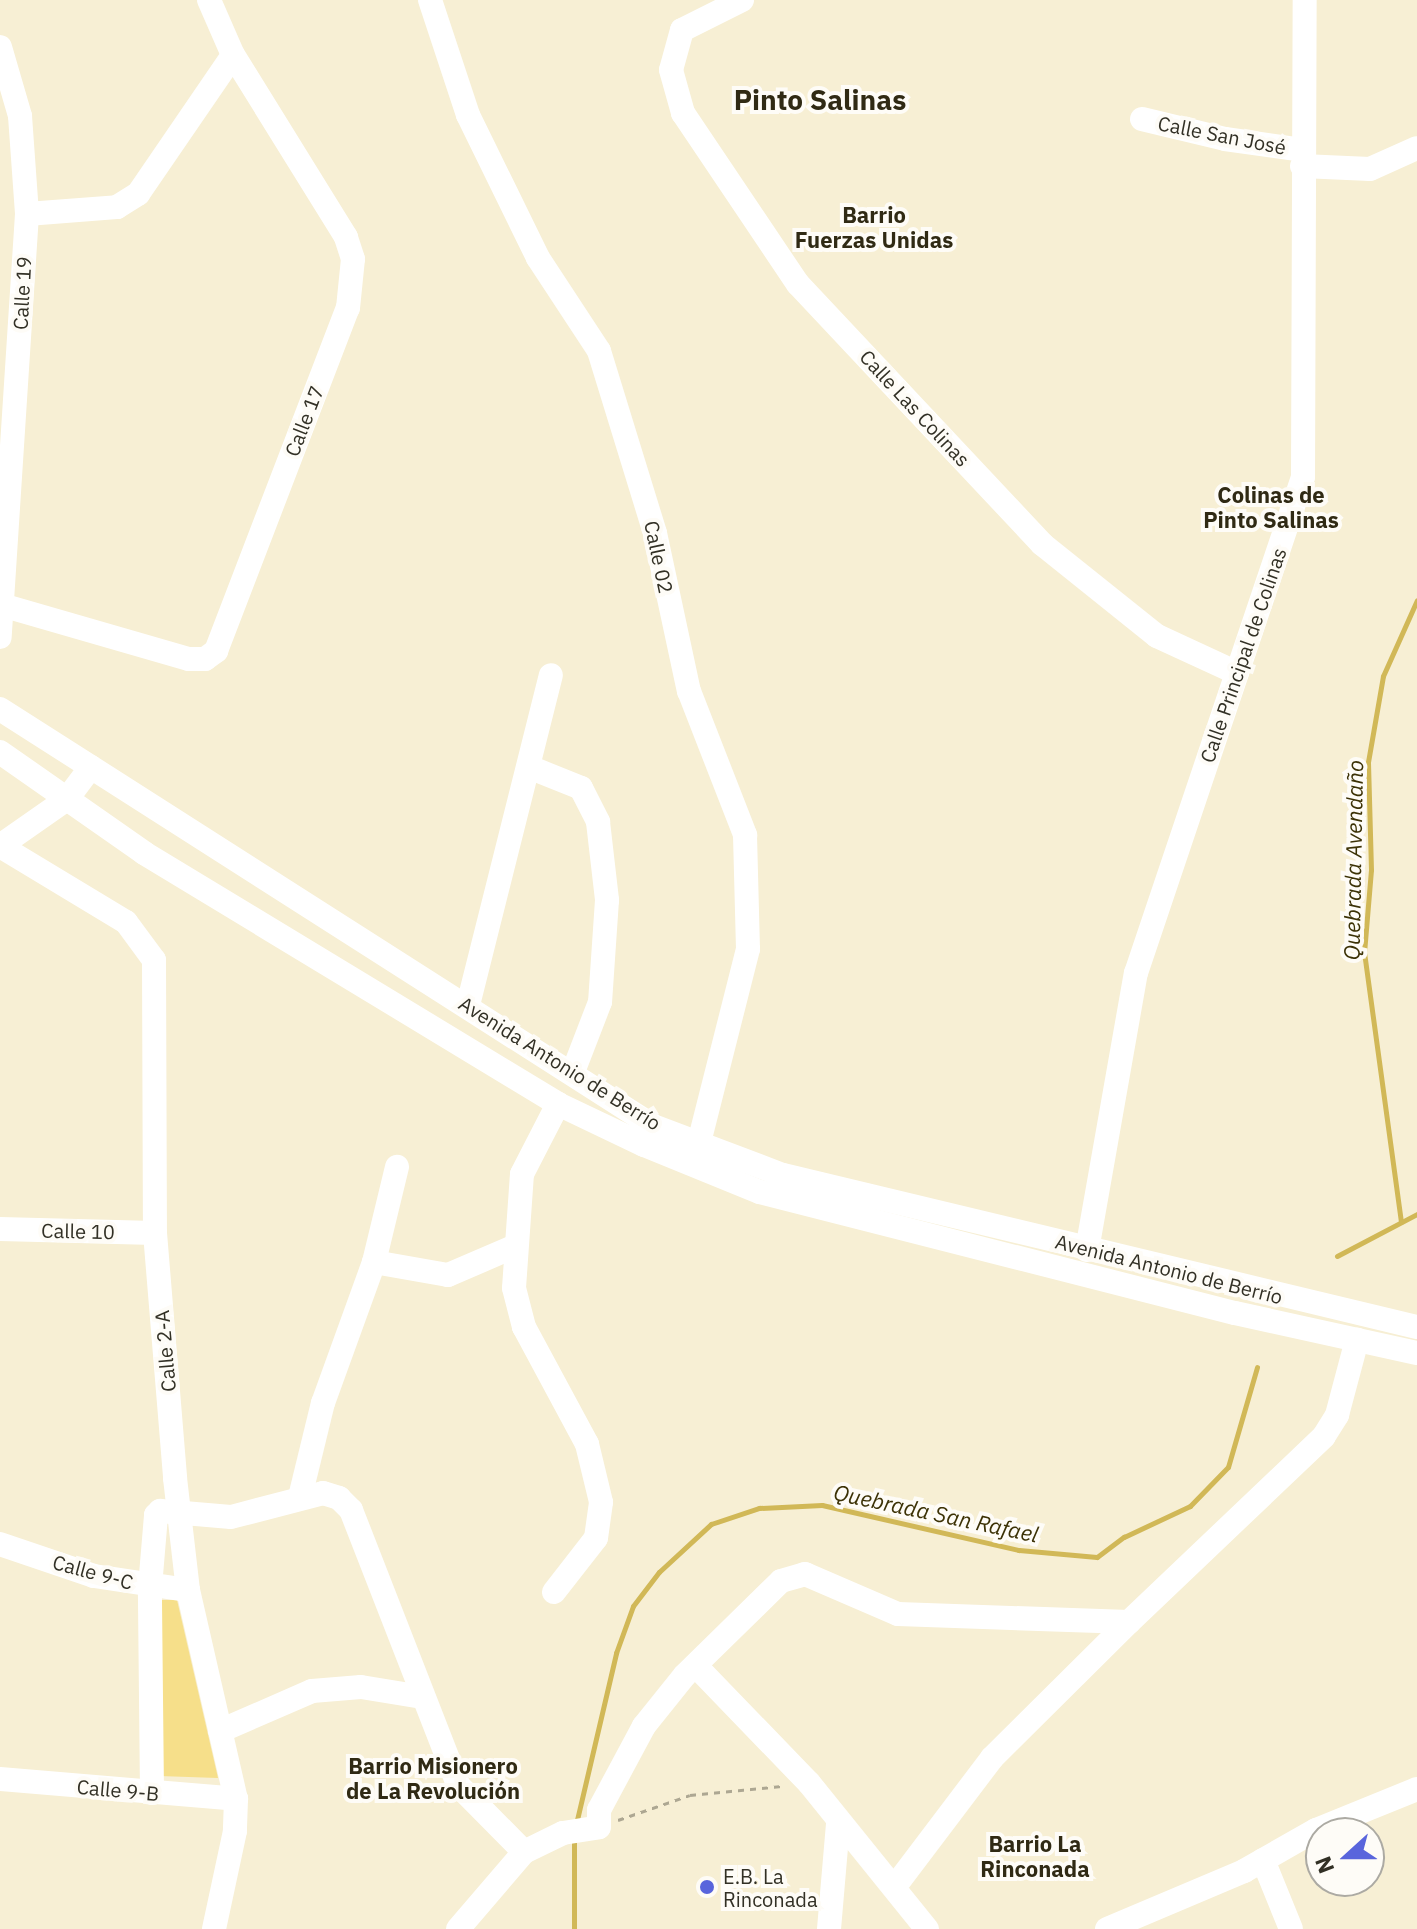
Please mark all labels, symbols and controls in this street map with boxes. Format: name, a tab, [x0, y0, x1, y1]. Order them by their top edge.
district label: Pinto Salinas	[734, 83, 906, 117]
street label: Calle San José	[1156, 111, 1288, 159]
district label: Barrio Fuerzas Unidas	[795, 201, 953, 252]
street label: Calle 19	[8, 256, 36, 330]
street label: Calle Las Colinas	[855, 345, 975, 471]
street label: Calle 17	[280, 382, 328, 460]
district label: Colinas de Pinto Salinas	[1203, 481, 1339, 532]
street label: Calle 02	[640, 519, 678, 595]
street label: Calle Principal de Colinas	[1195, 544, 1291, 766]
water label: Quebrada Avendaño	[1338, 760, 1368, 960]
street label: Avenida Antonio de Berrío	[455, 991, 665, 1135]
street label: Calle 10	[41, 1218, 115, 1244]
street label: Avenida Antonio de Berrío	[1053, 1229, 1285, 1309]
street label: Calle 2-A	[149, 1309, 181, 1393]
water label: Quebrada San Rafael	[831, 1478, 1041, 1548]
street label: Calle 9-C	[50, 1550, 136, 1594]
district label: Barrio Misionero de La Revolución	[346, 1752, 520, 1804]
street label: Calle 9-B	[76, 1774, 160, 1806]
north arrow	[1305, 1817, 1385, 1897]
district label: Barrio La Rinconada	[980, 1830, 1090, 1882]
text: N	[1308, 1852, 1340, 1878]
place label: E.B. La Rinconada	[723, 1864, 818, 1911]
marker: E.B. La Rinconada	[698, 1878, 716, 1896]

